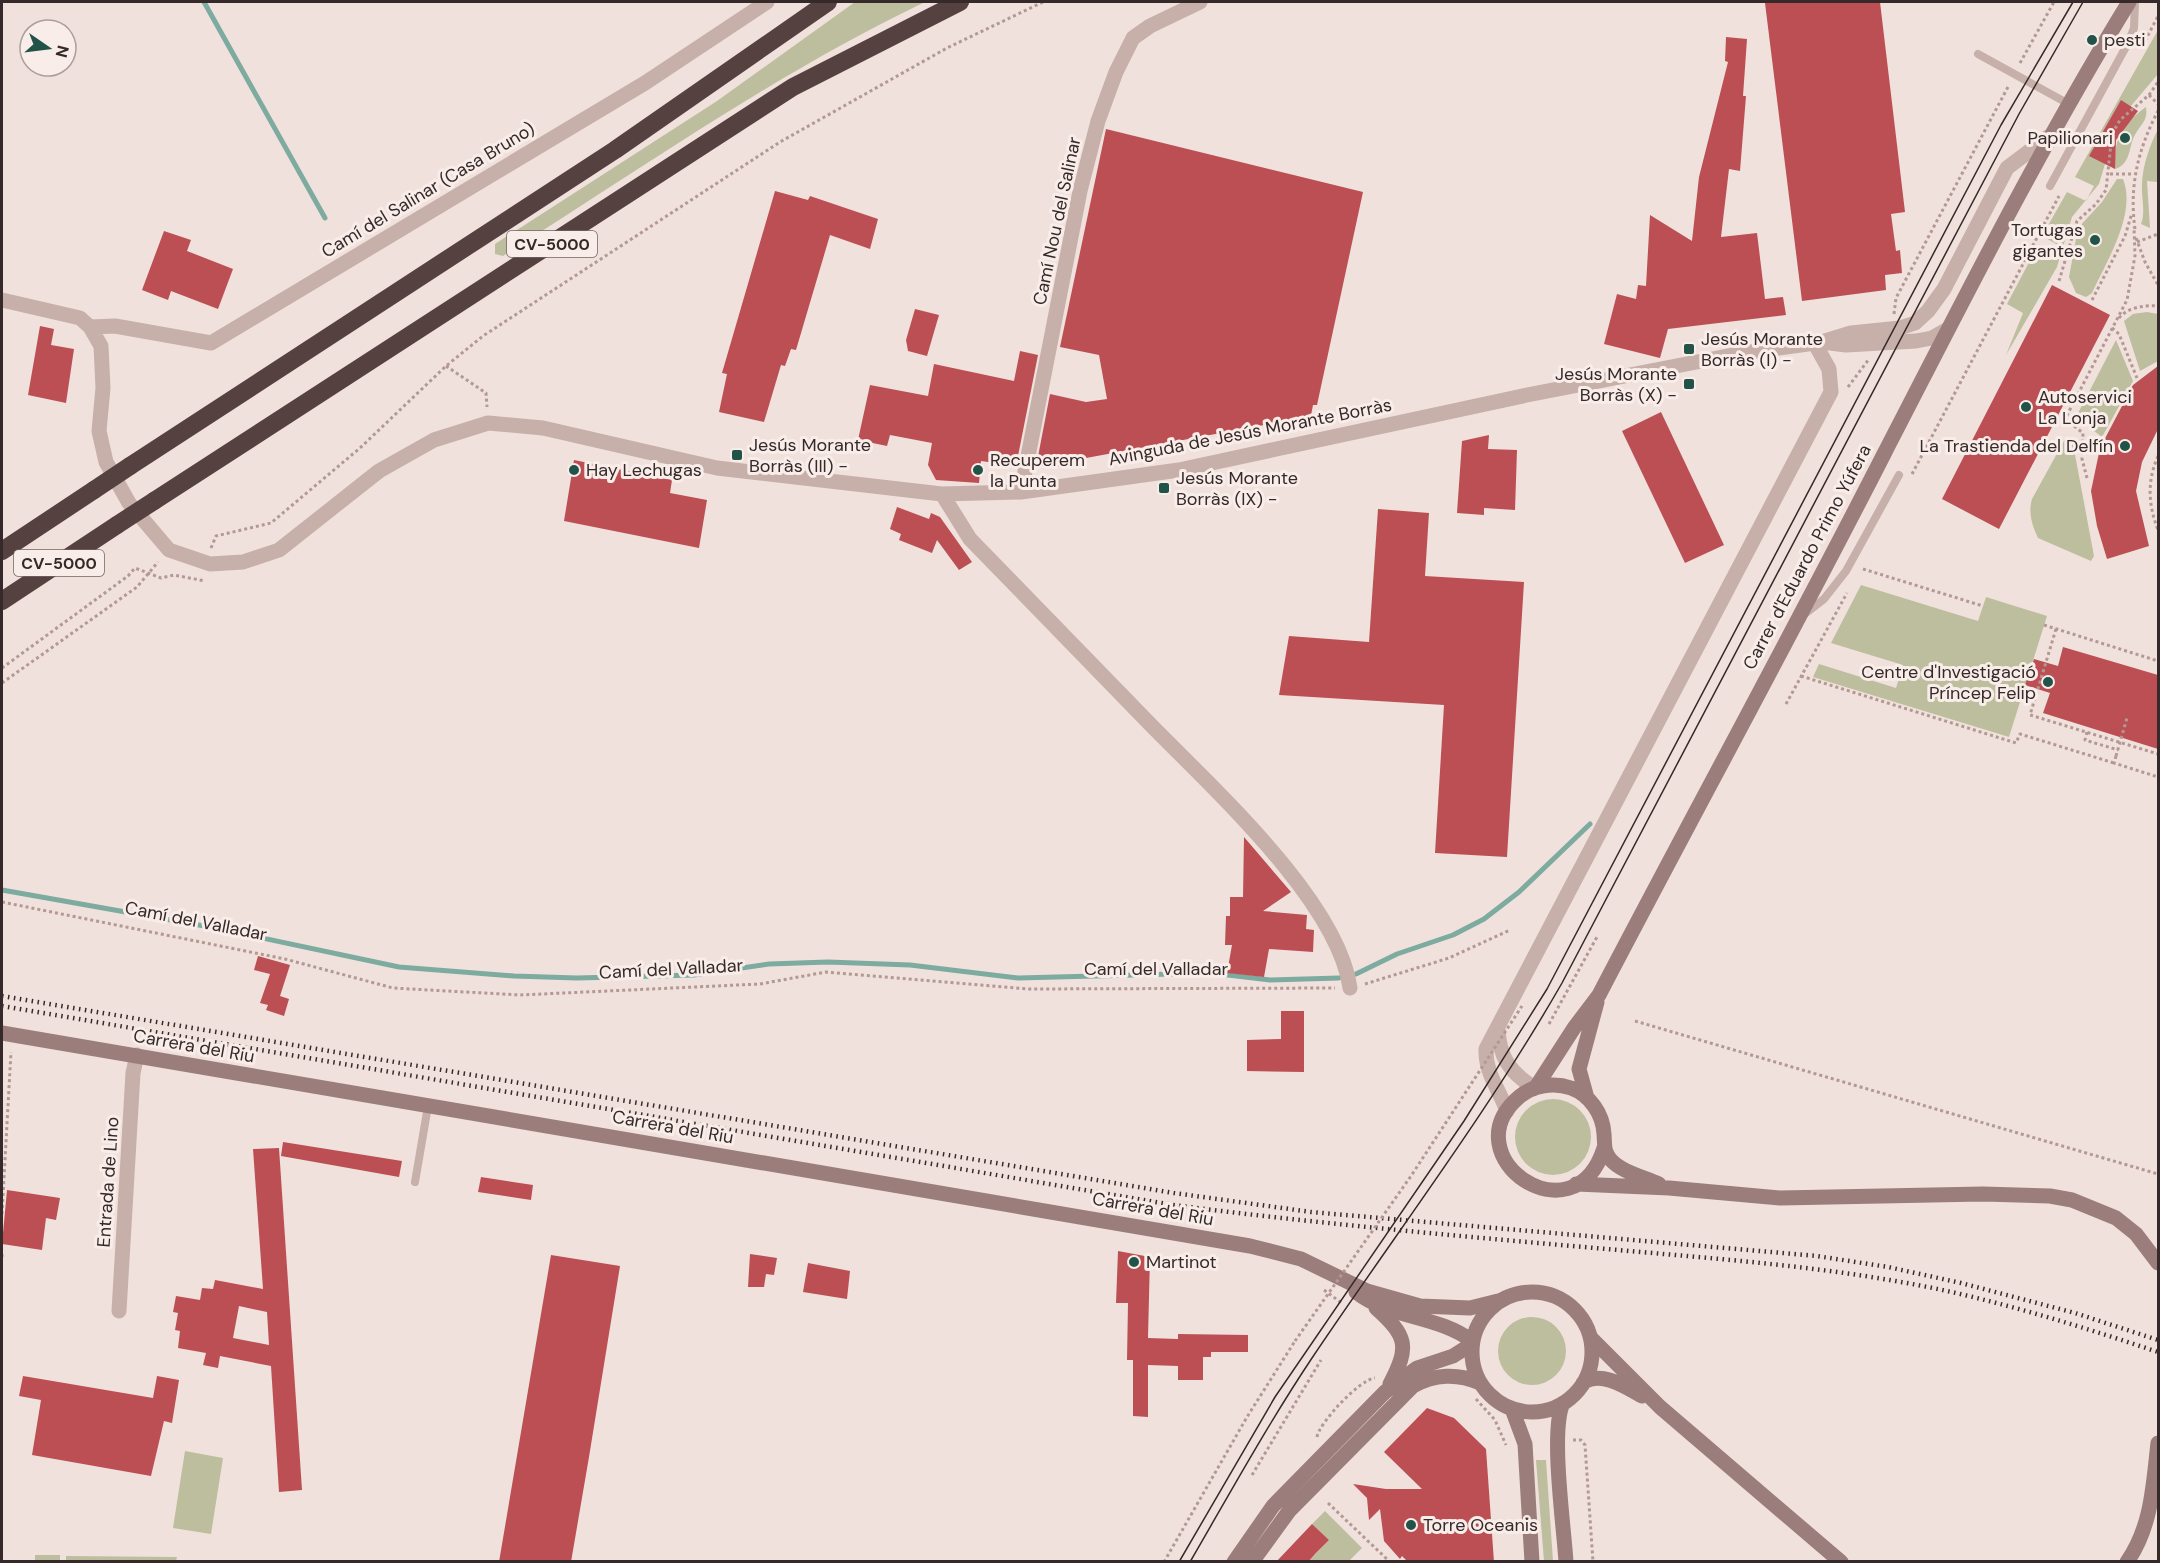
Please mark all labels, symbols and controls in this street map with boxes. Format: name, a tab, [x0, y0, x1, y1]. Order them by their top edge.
north arrow	[18, 18, 78, 78]
place label: pesti	[2104, 28, 2146, 52]
marker: pesti	[2085, 33, 2099, 47]
text: N	[50, 43, 74, 60]
street label: Camí del Salinar (Casa Bruno)	[317, 117, 539, 263]
place label: Papilionari	[2027, 126, 2113, 150]
marker: Papilionari	[2118, 131, 2132, 145]
street label: Camí Nou del Salinar	[1027, 134, 1087, 307]
place label: Tortugas gigantes	[2011, 218, 2083, 263]
road number: CV-5000	[507, 231, 597, 257]
marker: Tortugas gigantes	[2088, 233, 2102, 247]
place label: Jesús Morante Borràs (I) -	[1701, 327, 1823, 372]
marker: Jesús Morante Borràs (I) -	[1682, 342, 1696, 356]
place label: Jesús Morante Borràs (X) -	[1555, 362, 1677, 407]
marker: Jesús Morante Borràs (X) -	[1682, 377, 1696, 391]
place label: Autoservici La Lonja	[2038, 385, 2132, 430]
street label: Avinguda de Jesús Morante Borràs	[1106, 393, 1394, 471]
marker: Autoservici La Lonja	[2019, 400, 2033, 414]
place label: Jesús Morante Borràs (III) -	[749, 433, 871, 478]
place label: La Trastienda del Delfín	[1920, 434, 2113, 458]
marker: La Trastienda del Delfín	[2118, 439, 2132, 453]
street label: Carrer d'Eduardo Primo Yúfera	[1737, 440, 1877, 674]
marker: Jesús Morante Borràs (III) -	[730, 448, 744, 462]
place label: Recuperem la Punta	[990, 448, 1085, 493]
place label: Hay Lechugas	[586, 458, 702, 482]
marker: Hay Lechugas	[567, 463, 581, 477]
marker: Recuperem la Punta	[971, 463, 985, 477]
place label: Jesús Morante Borràs (IX) -	[1176, 466, 1298, 511]
marker: Jesús Morante Borràs (IX) -	[1157, 481, 1171, 495]
road number: CV-5000	[14, 550, 104, 576]
place label: Centre d'Investigació Príncep Felip	[1861, 660, 2036, 705]
marker: Centre d'Investigació Príncep Felip	[2041, 675, 2055, 689]
street label: Camí del Valladar	[123, 895, 269, 947]
street label: Camí del Valladar	[598, 953, 744, 985]
street label: Camí del Valladar	[1084, 957, 1228, 981]
street label: Carrera del Riu	[131, 1024, 257, 1068]
street label: Carrera del Riu	[610, 1105, 736, 1149]
street label: Entrada de Lino	[91, 1116, 125, 1248]
street label: Carrera del Riu	[1090, 1187, 1216, 1231]
place label: Martinot	[1146, 1250, 1217, 1274]
marker: Martinot	[1127, 1255, 1141, 1269]
place label: Torre Oceanis	[1423, 1513, 1538, 1537]
marker: Torre Oceanis	[1404, 1518, 1418, 1532]

